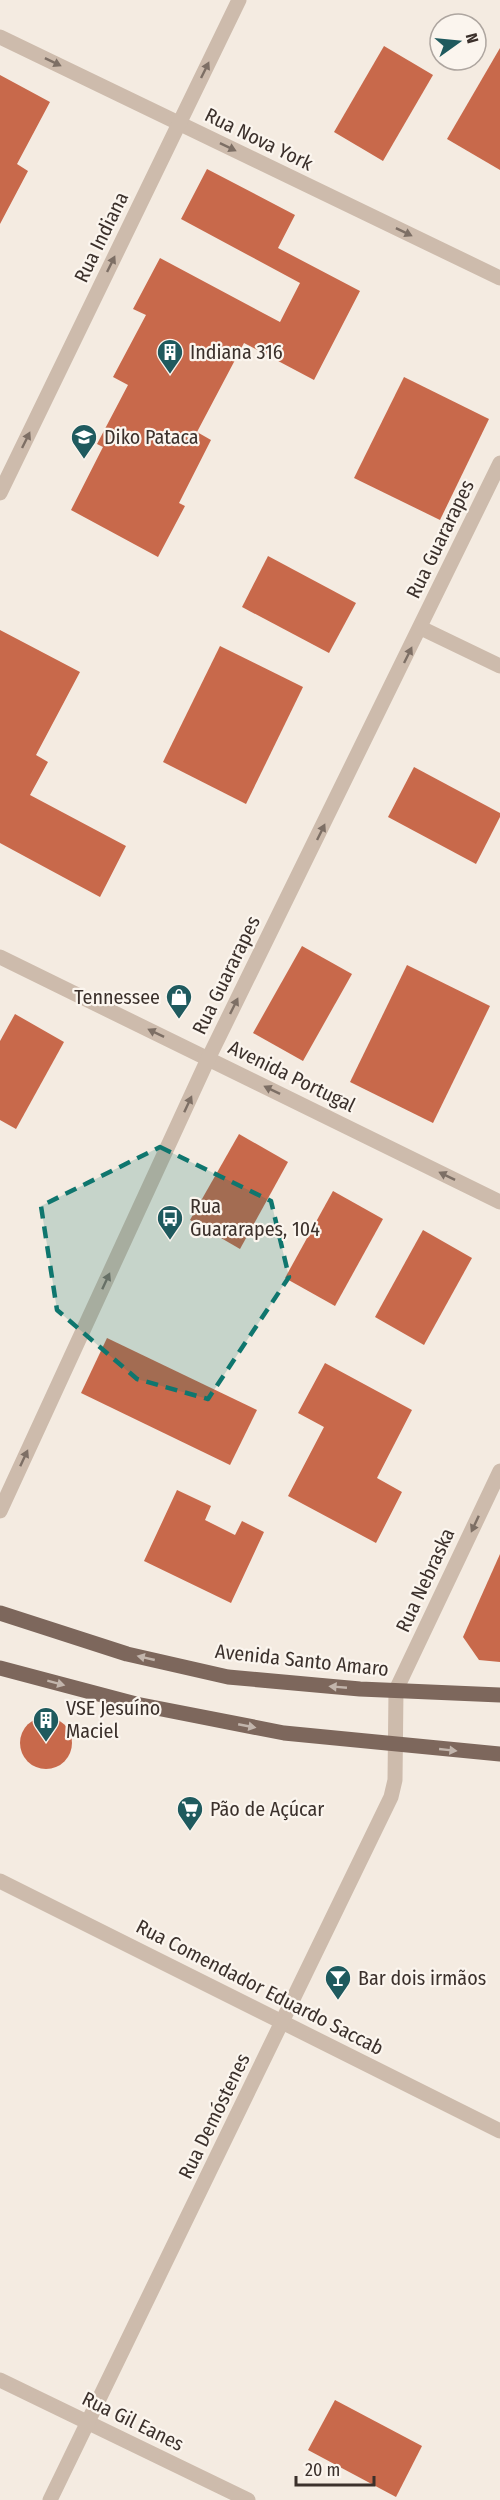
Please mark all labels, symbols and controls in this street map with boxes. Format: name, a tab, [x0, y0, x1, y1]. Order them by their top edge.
north arrow	[428, 12, 488, 72]
text: N	[462, 31, 482, 45]
one-way arrow	[44, 58, 61, 67]
one-way arrow	[200, 62, 210, 79]
street label: Rua Nova York	[201, 103, 318, 176]
one-way arrow	[220, 142, 237, 151]
street label: Rua Indiana	[69, 188, 133, 286]
one-way arrow	[395, 227, 412, 236]
one-way arrow	[106, 256, 115, 273]
building icon: Indiana 316	[155, 337, 185, 375]
place label: Indiana 316	[190, 340, 283, 364]
school or university icon: Diko Pataca	[69, 422, 99, 460]
place label: Diko Pataca	[104, 425, 199, 449]
one-way arrow	[21, 431, 30, 448]
street label: Rua Guararapes	[401, 476, 479, 602]
one-way arrow	[403, 647, 412, 664]
one-way arrow	[316, 823, 325, 840]
street label: Rua Guararapes	[187, 912, 265, 1038]
shop icon: Tennessee	[164, 982, 194, 1020]
place label: Tennessee	[74, 985, 160, 1009]
one-way arrow	[230, 998, 239, 1015]
one-way arrow	[147, 1029, 164, 1038]
street label: Avenida Portugal	[225, 1035, 359, 1117]
one-way arrow	[264, 1086, 281, 1095]
one-way arrow	[183, 1095, 192, 1112]
one-way arrow	[439, 1171, 456, 1181]
place label: Rua Guararapes, 104	[190, 1194, 320, 1241]
bus stop icon: Rua Guararapes, 104	[155, 1203, 185, 1241]
one-way arrow	[102, 1272, 111, 1289]
one-way arrow	[20, 1449, 29, 1466]
one-way arrow	[471, 1515, 480, 1532]
street label: Rua Nebraska	[390, 1524, 460, 1636]
street label: Avenida Santo Amaro	[214, 1639, 390, 1681]
one-way arrow	[136, 1653, 155, 1663]
one-way arrow	[47, 1679, 66, 1689]
one-way arrow	[328, 1682, 347, 1692]
place label: VSE Jesuíno Maciel	[66, 1696, 160, 1743]
building icon: VSE Jesuíno Maciel	[31, 1705, 61, 1743]
one-way arrow	[237, 1722, 256, 1731]
one-way arrow	[438, 1745, 457, 1755]
supermarket icon: Pão de Açúcar	[175, 1794, 205, 1832]
place label: Pão de Açúcar	[210, 1797, 324, 1821]
street label: Rua Comendador Eduardo Saccab	[132, 1914, 388, 2060]
bar icon: Bar dois irmãos	[323, 1963, 353, 2001]
place label: Bar dois irmãos	[358, 1966, 486, 1990]
street label: Rua Demóstenes	[173, 2049, 255, 2183]
street label: Rua Gil Eanes	[78, 2386, 188, 2456]
scale bar	[296, 2449, 374, 2487]
text: 20 m	[305, 2459, 340, 2481]

